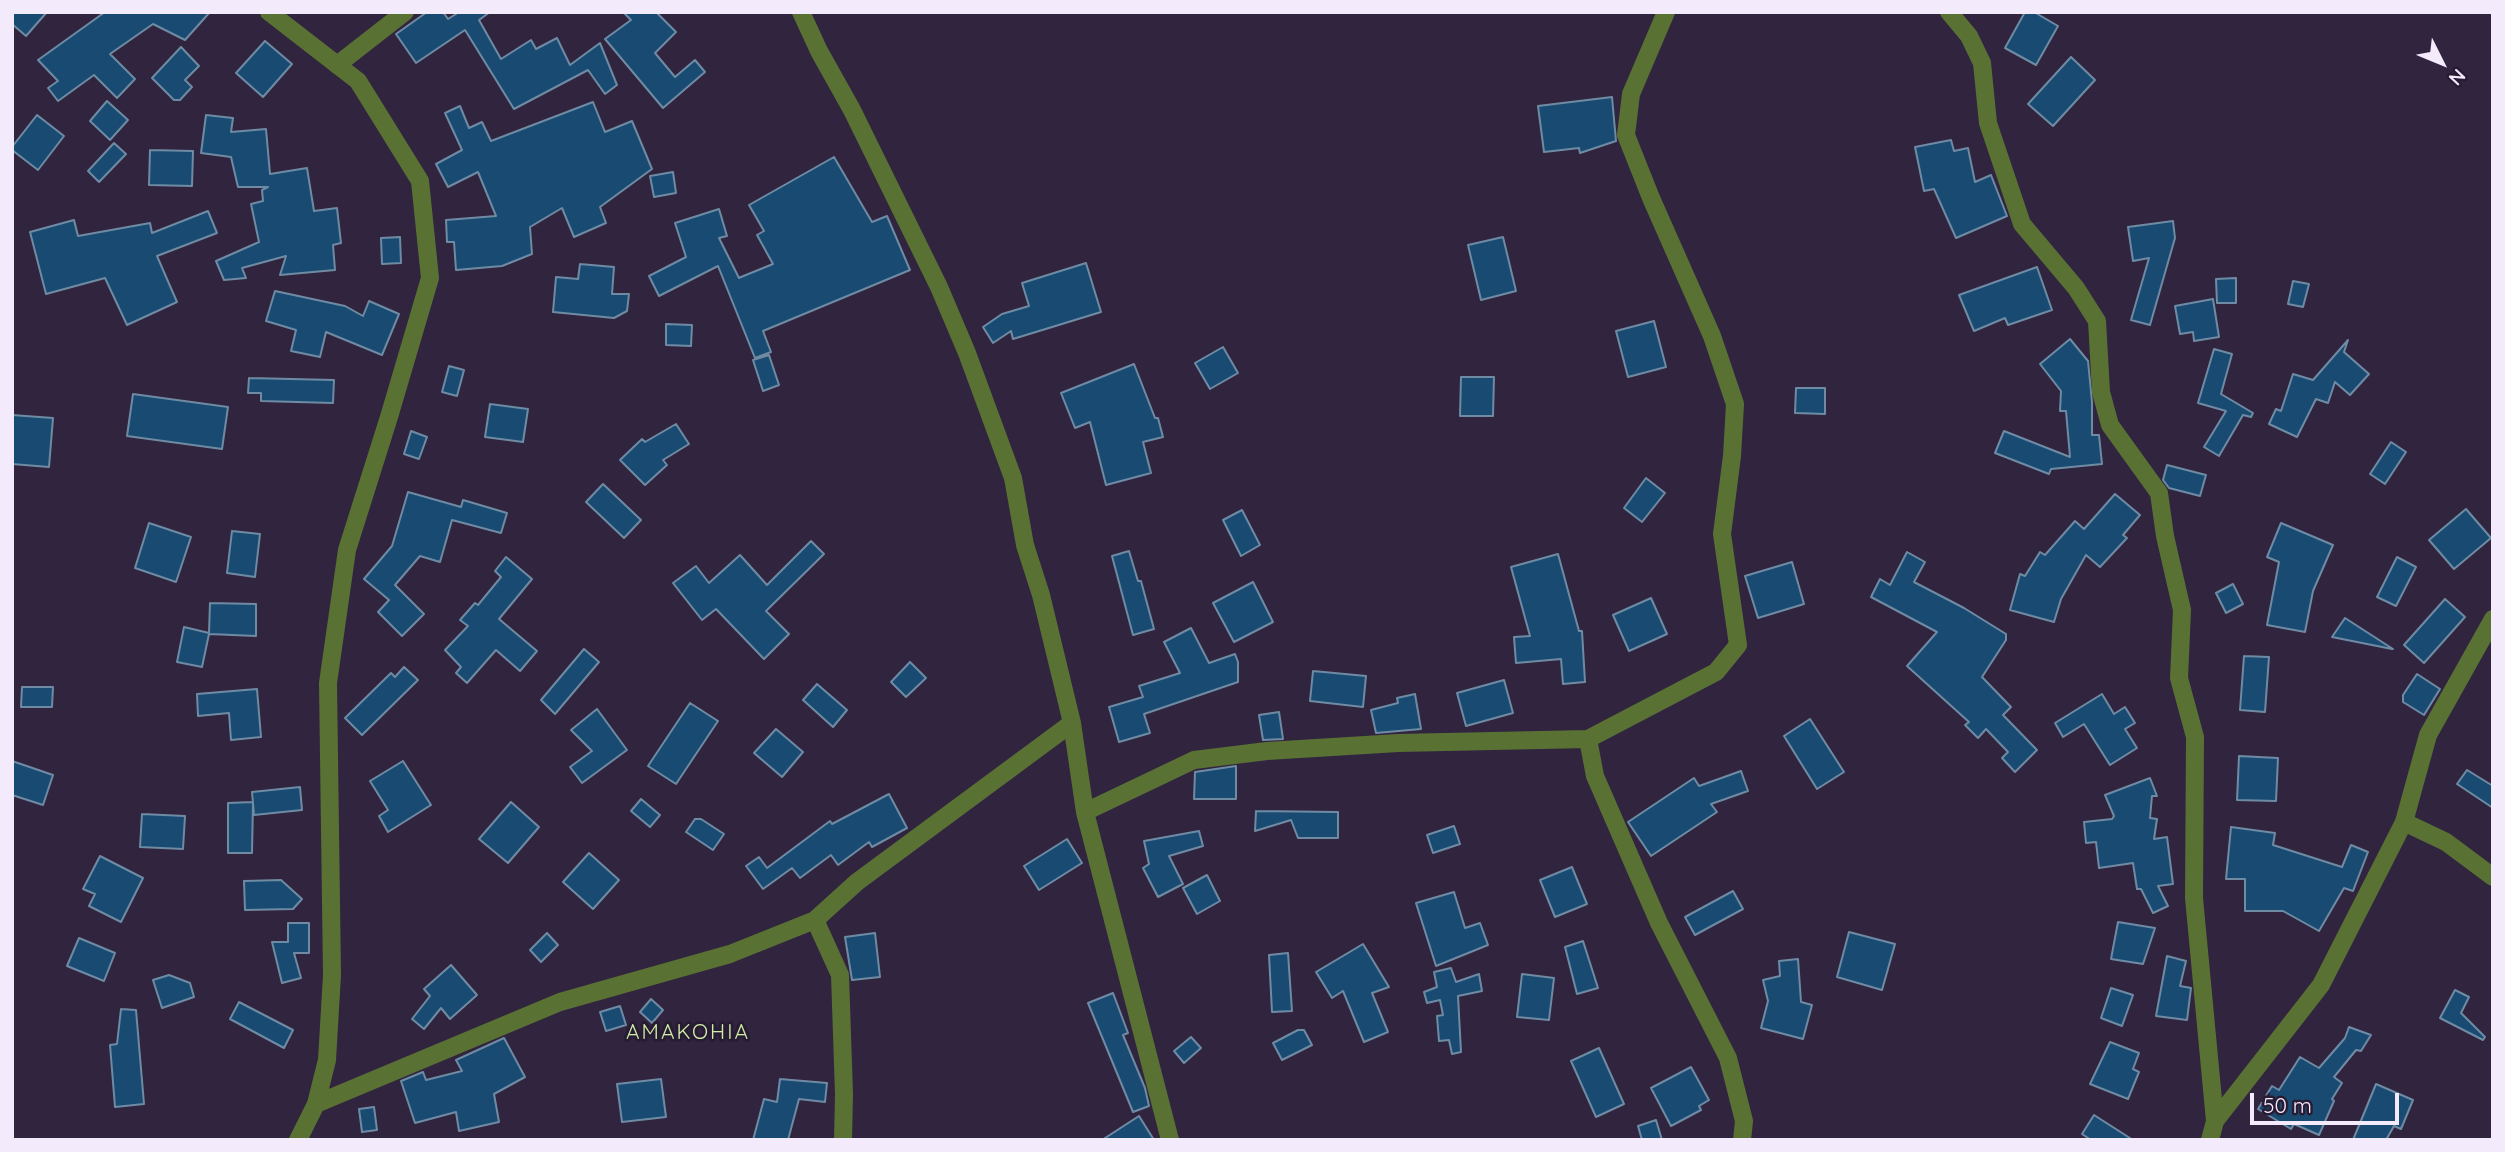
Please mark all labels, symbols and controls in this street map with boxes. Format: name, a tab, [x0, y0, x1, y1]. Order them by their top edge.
north arrow	[2407, 28, 2477, 98]
text: N	[2444, 64, 2471, 91]
district label: AMAKOHIA	[627, 1020, 749, 1046]
scale bar	[2253, 1078, 2402, 1122]
text: 50 m	[2263, 1092, 2312, 1118]

